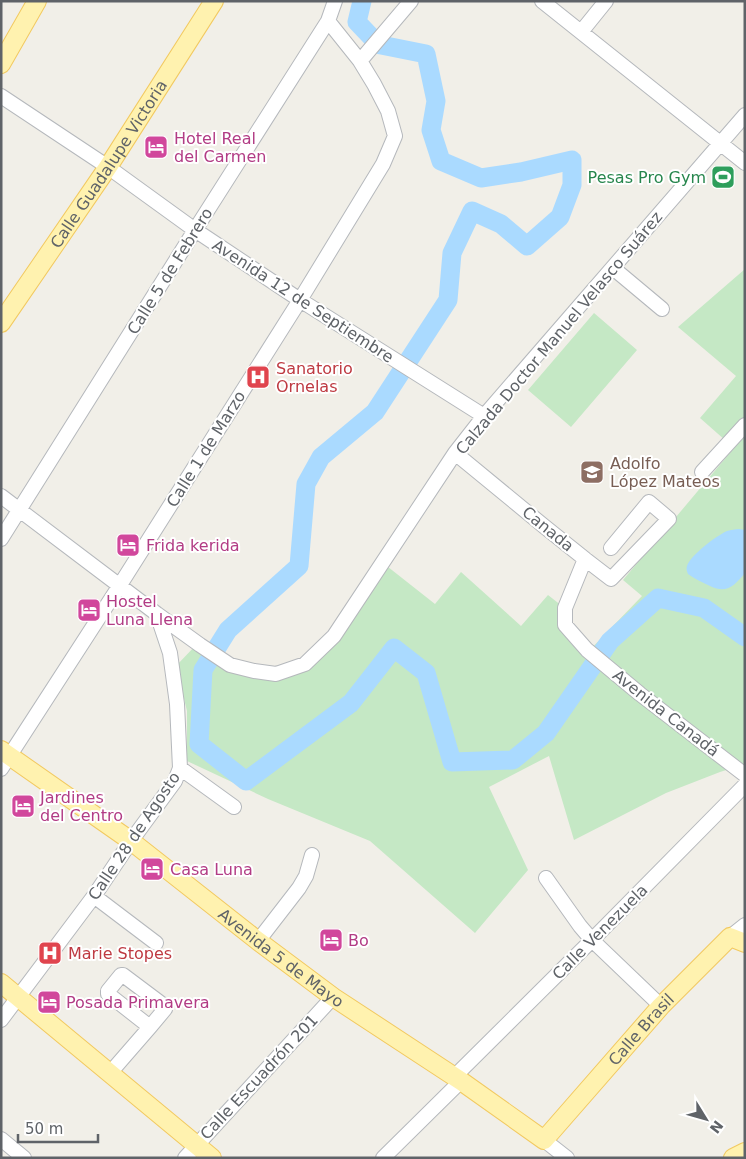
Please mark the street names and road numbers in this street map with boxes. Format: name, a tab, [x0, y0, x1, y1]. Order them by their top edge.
street label: Calle Guadalupe Victoria	[46, 76, 171, 252]
street label: Calle 5 de Febrero	[123, 204, 217, 338]
street label: Calzada Doctor Manuel Velasco Suárez	[452, 208, 666, 458]
street label: Avenida 12 de Septiembre	[209, 235, 397, 367]
street label: Calle 1 de Marzo	[163, 387, 249, 511]
street label: Canada	[518, 502, 578, 556]
street label: Avenida Canadá	[609, 666, 723, 760]
street label: Calle 28 de Agosto	[84, 768, 184, 904]
street label: Calle Venezuela	[548, 880, 652, 984]
street label: Avenida 5 de Mayo	[215, 904, 348, 1011]
street label: Calle Brasil	[604, 989, 678, 1069]
street label: Calle Escuadrón 201	[196, 1011, 322, 1143]

